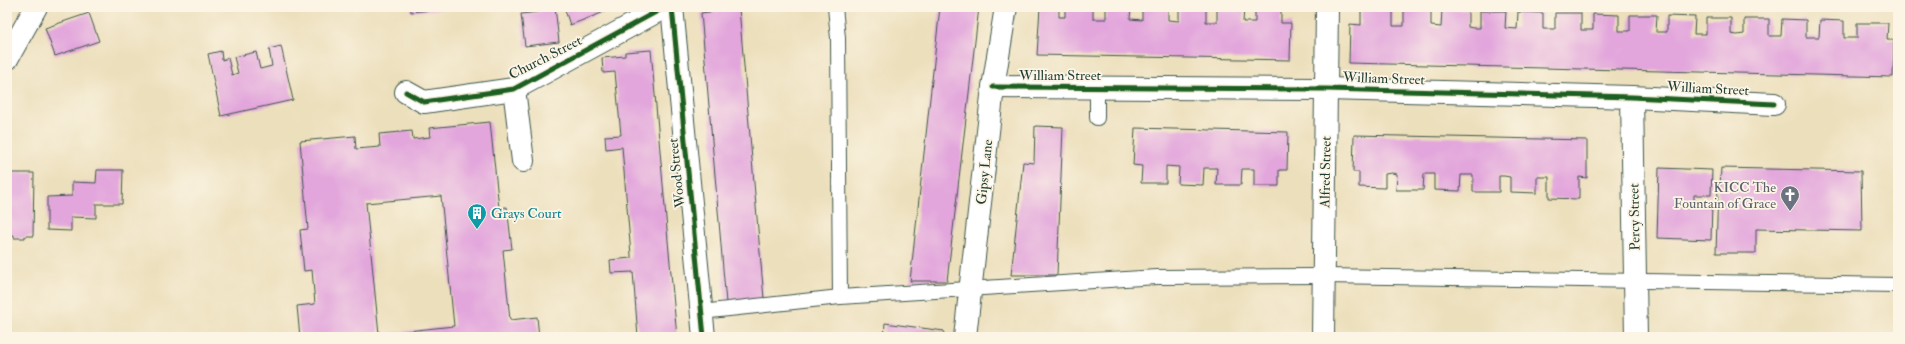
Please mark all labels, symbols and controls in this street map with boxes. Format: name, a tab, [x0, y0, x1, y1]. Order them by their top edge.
street label: Church Street	[506, 32, 585, 83]
street label: William Street	[1018, 67, 1102, 84]
street label: William Street	[1342, 69, 1426, 88]
street label: William Street	[1665, 78, 1750, 99]
street label: Alfred Street	[1316, 136, 1335, 209]
street label: Wood Street	[664, 137, 689, 210]
street label: Gipsy Lane	[973, 138, 997, 206]
place label: KICC The Fountain of Grace	[1674, 179, 1776, 212]
street label: Percy Street	[1625, 183, 1645, 251]
church icon: KICC The Fountain of Grace	[1779, 184, 1801, 212]
building icon: Grays Court	[466, 202, 488, 230]
place label: Grays Court	[491, 205, 562, 223]

